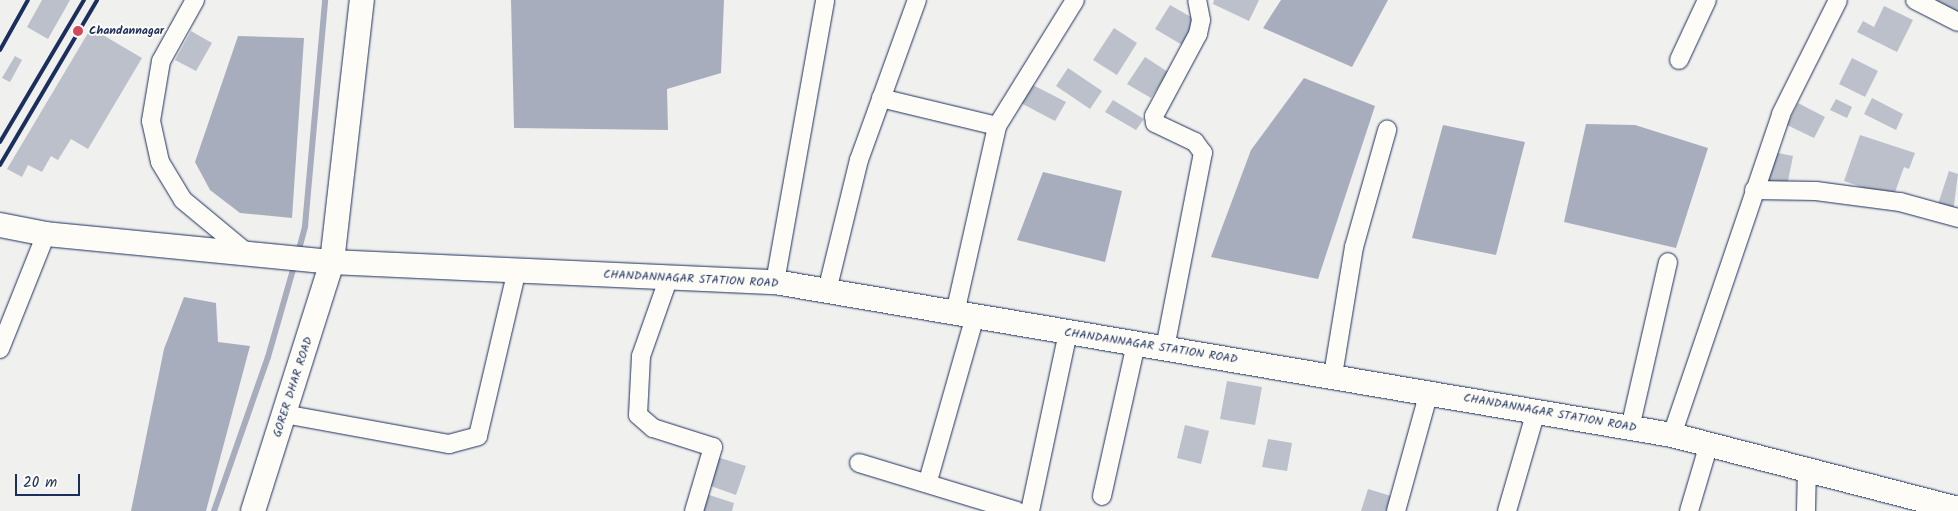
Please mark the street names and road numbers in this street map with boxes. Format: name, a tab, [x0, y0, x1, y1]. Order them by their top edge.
street label: CHANDANNAGAR STATION ROAD	[603, 267, 779, 291]
street label: CHANDANNAGAR STATION ROAD	[1063, 325, 1239, 367]
street label: GORER DHAR ROAD	[270, 335, 316, 439]
street label: CHANDANNAGAR STATION ROAD	[1462, 391, 1638, 435]

